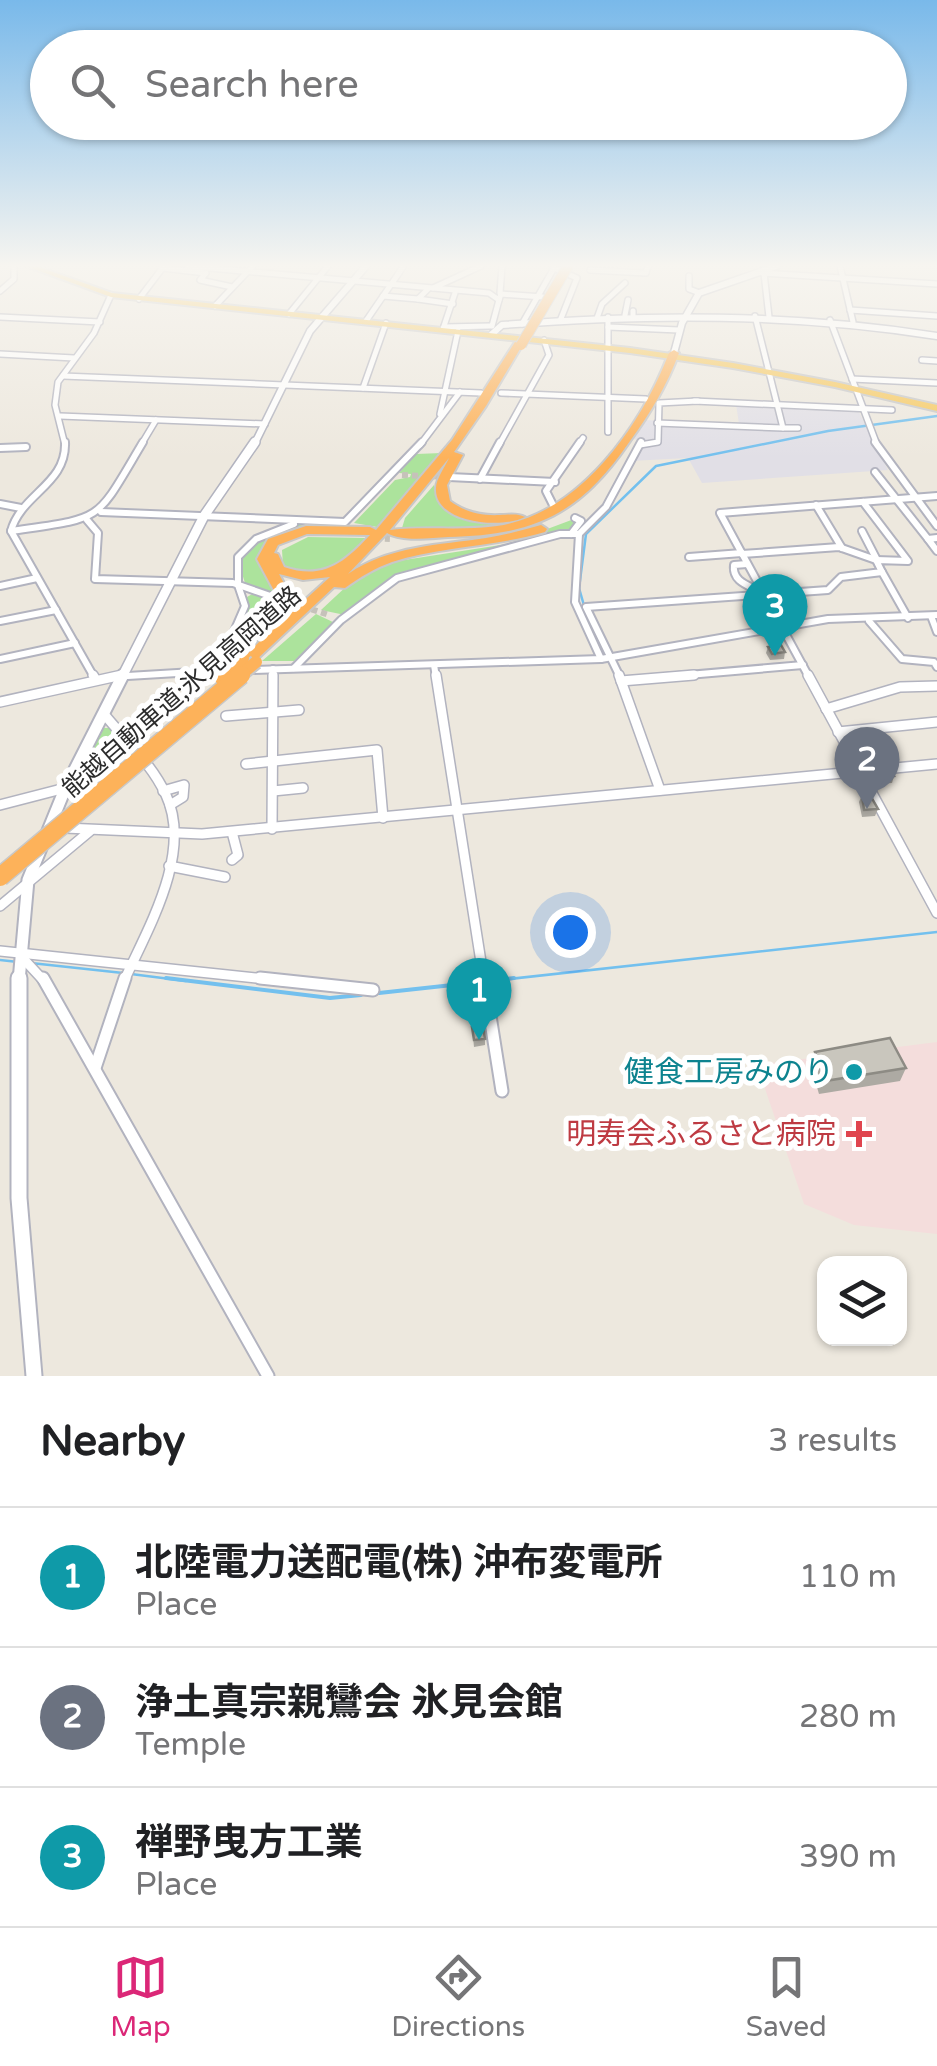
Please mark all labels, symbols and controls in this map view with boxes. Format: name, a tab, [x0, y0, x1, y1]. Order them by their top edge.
search box	[30, 30, 907, 140]
icon: search	[65, 58, 120, 113]
text: Search here	[145, 62, 359, 108]
pin: 3	[742, 574, 808, 656]
street label: 能越自動車道;氷見高岡道路	[56, 580, 307, 804]
pin: 2	[834, 726, 900, 809]
your location	[545, 907, 596, 958]
pin: 1	[446, 958, 512, 1040]
place label: 健食工房みのり	[624, 1054, 834, 1091]
marker: 健食工房みのり	[843, 1061, 865, 1083]
place label: 明寿会ふるさと病院	[566, 1116, 836, 1153]
marker: 明寿会ふるさと病院	[846, 1121, 872, 1147]
map controls	[817, 1256, 907, 1346]
button: layers	[817, 1256, 907, 1346]
text: Nearby	[40, 1416, 185, 1467]
text: 3 results	[768, 1422, 897, 1460]
text: 北陸電力送配電(株) 沖布変電所	[135, 1540, 663, 1586]
text: 1	[62, 1558, 83, 1596]
text: 110 m	[799, 1558, 897, 1596]
text: Place	[135, 1586, 217, 1624]
text: 浄土真宗親鸞会 氷見会館	[135, 1680, 563, 1726]
text: 2	[62, 1698, 83, 1736]
text: 280 m	[799, 1698, 897, 1736]
text: Temple	[135, 1726, 246, 1764]
text: 禅野曳方工業	[135, 1820, 363, 1866]
text: 3	[62, 1838, 83, 1876]
text: 390 m	[799, 1838, 897, 1876]
text: Place	[135, 1866, 217, 1904]
tab: Map	[110, 1950, 171, 2044]
tab: Directions	[391, 1950, 525, 2044]
tab: Saved	[746, 1950, 827, 2044]

